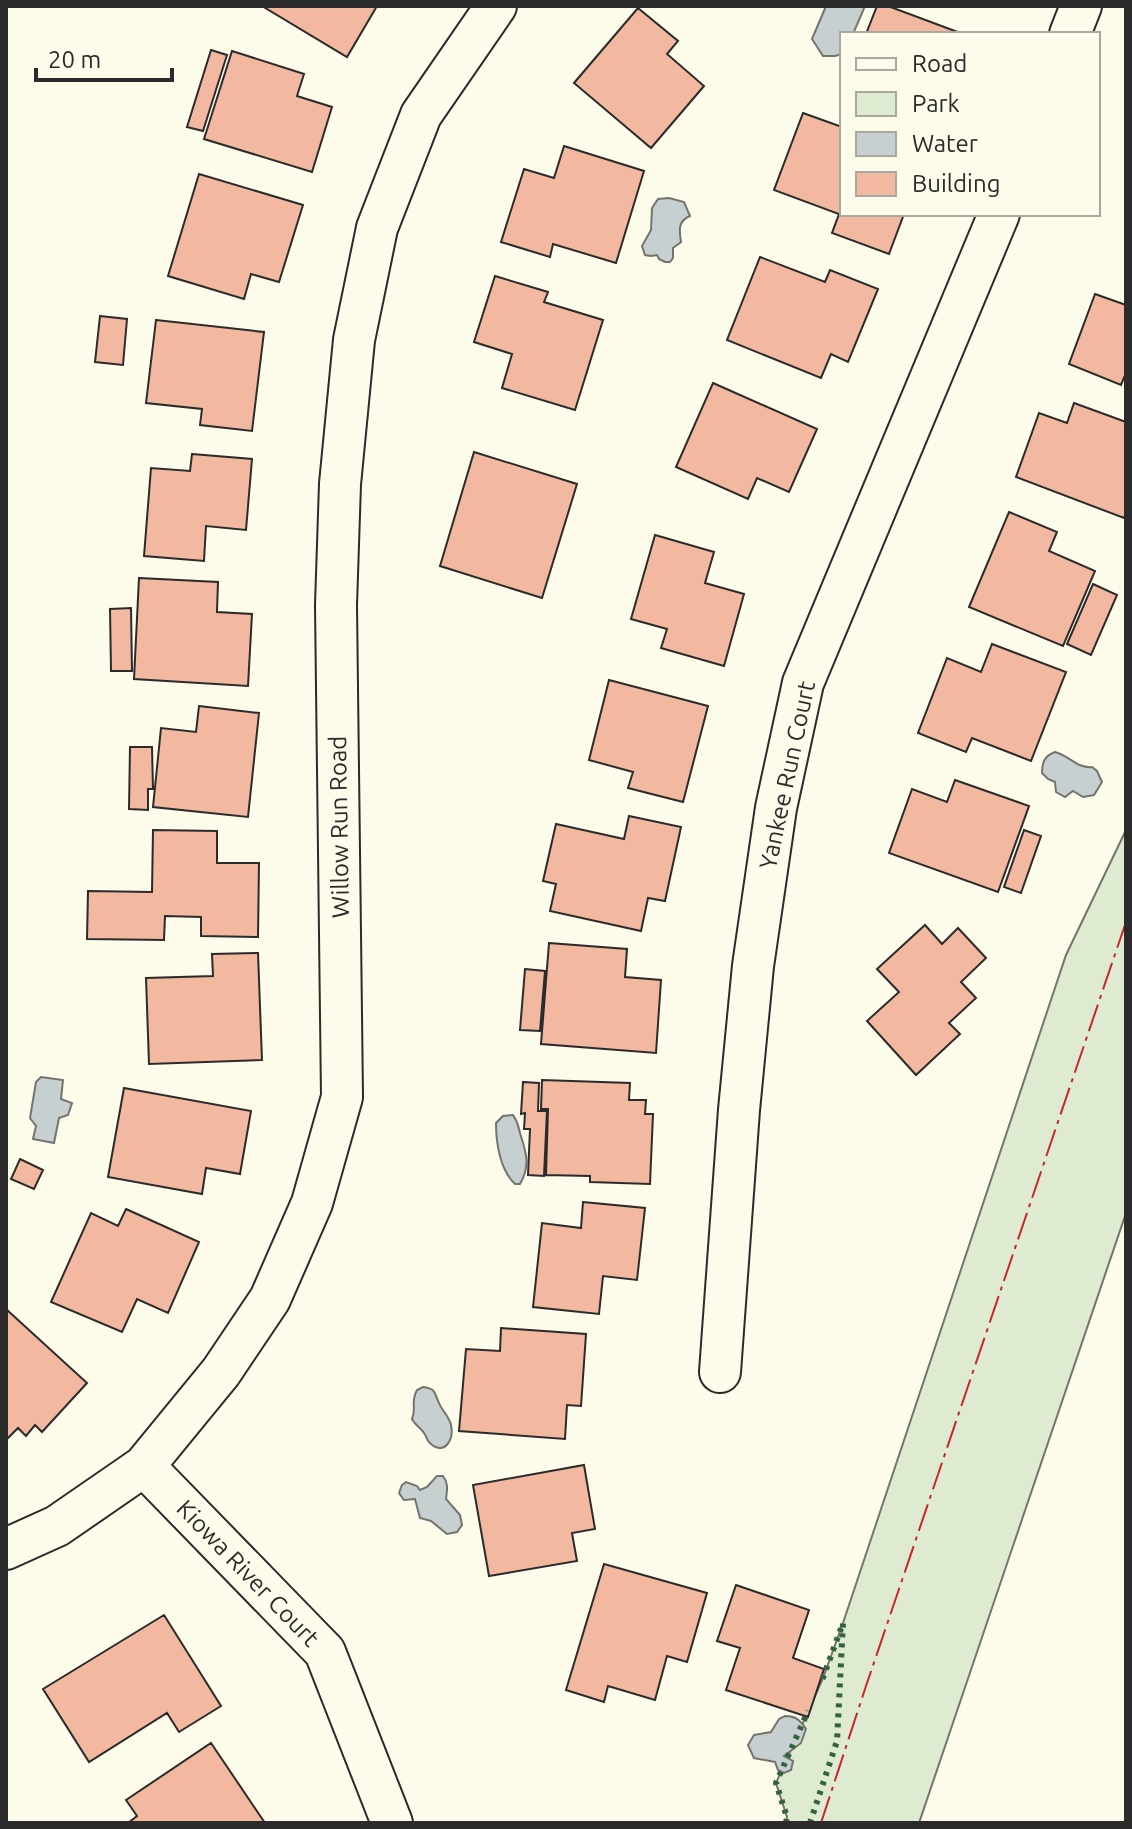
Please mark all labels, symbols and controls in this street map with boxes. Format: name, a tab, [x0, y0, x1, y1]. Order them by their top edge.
scale bar	[36, 32, 172, 82]
legend	[840, 32, 1100, 216]
text: 20 m	[48, 46, 101, 73]
text: Road	[912, 50, 967, 77]
text: Park	[912, 90, 960, 117]
text: Water	[912, 130, 978, 157]
text: Building	[912, 170, 1000, 197]
street label: Yankee Run Court	[754, 678, 820, 872]
street label: Willow Run Road	[324, 736, 354, 918]
street label: Kiowa River Court	[171, 1494, 325, 1652]

